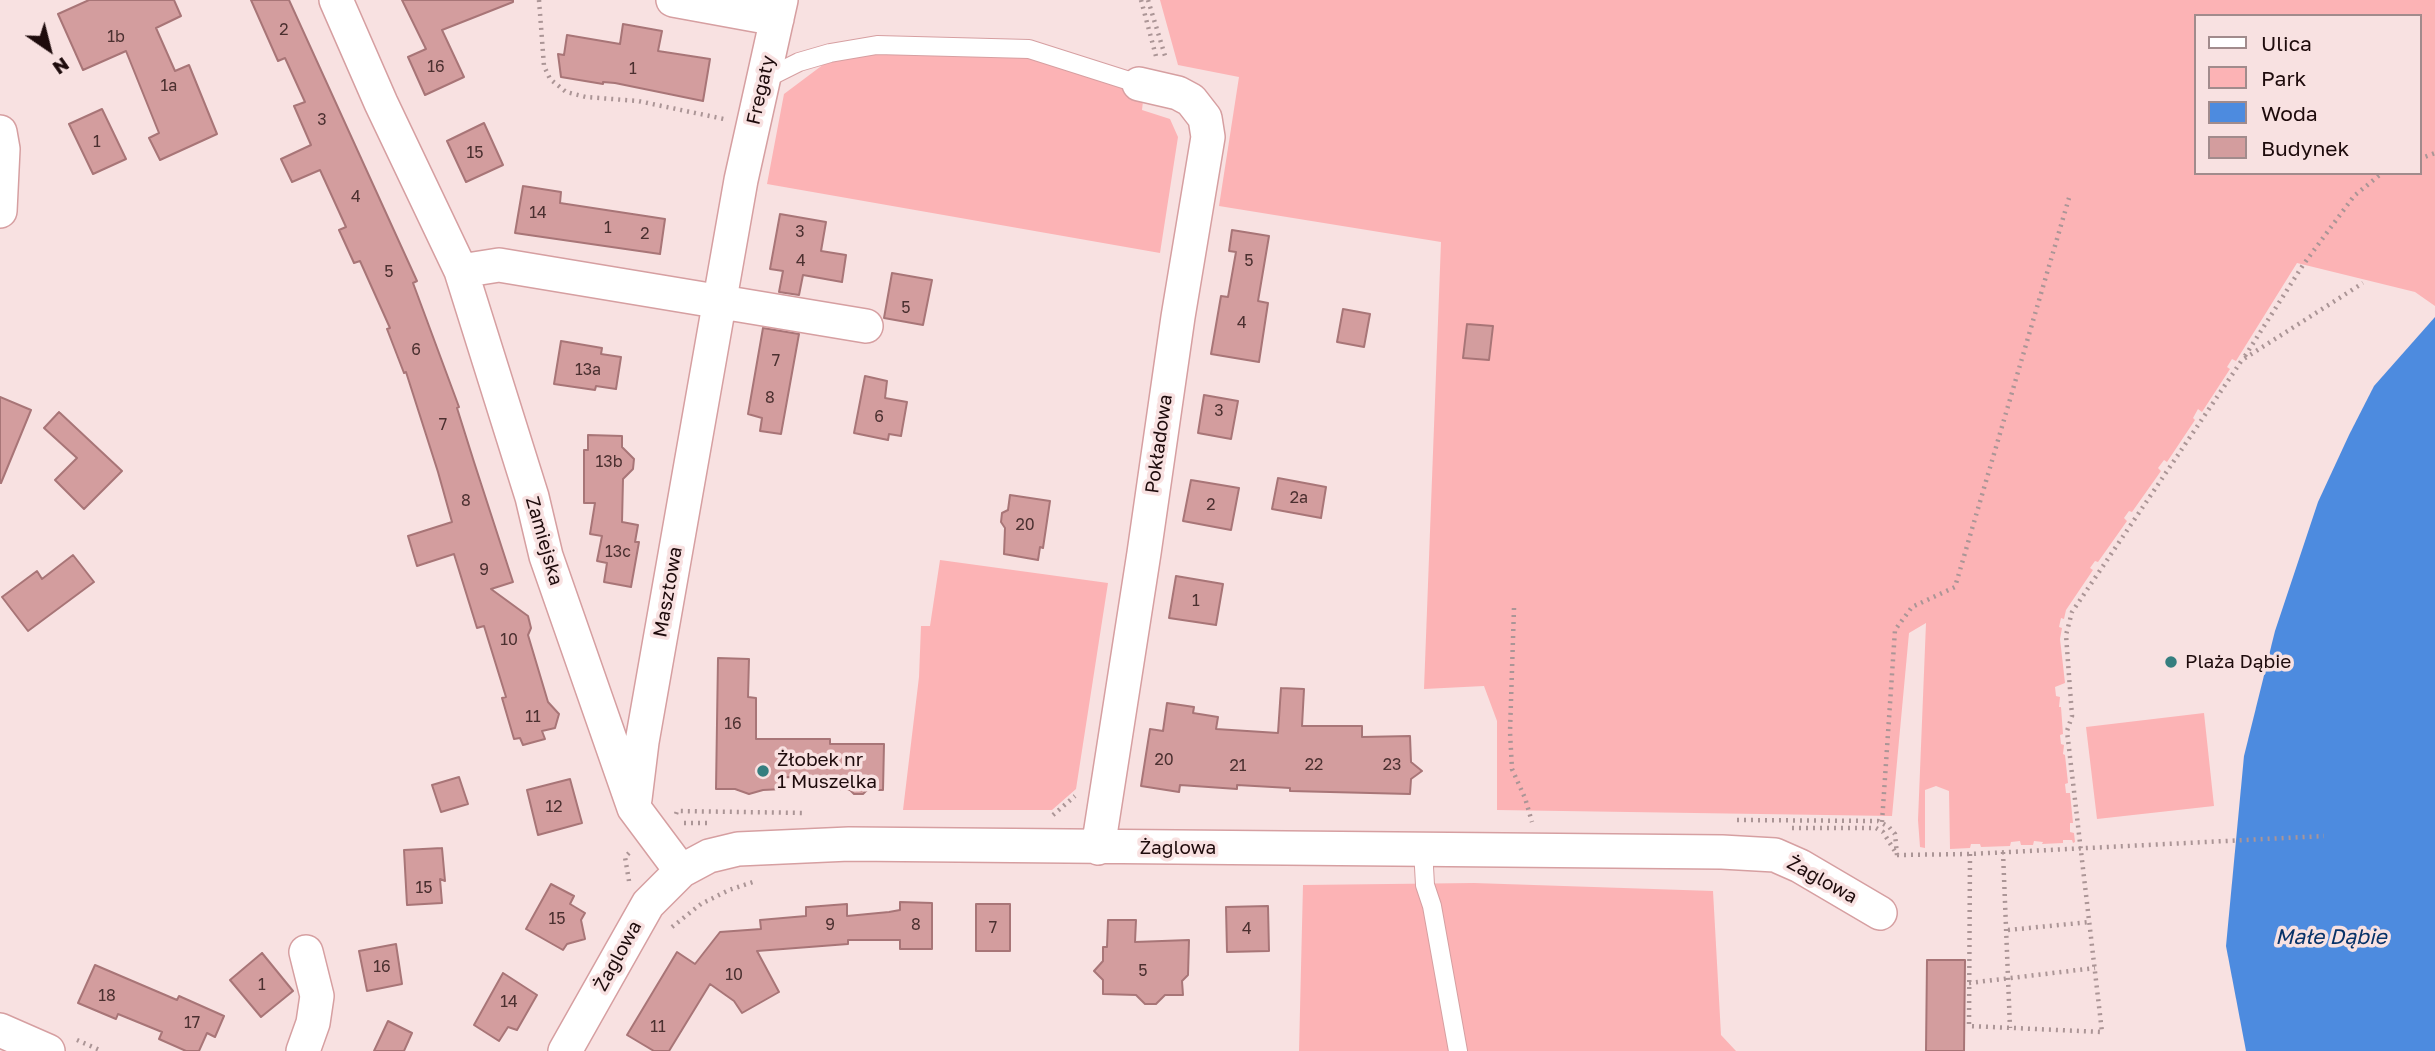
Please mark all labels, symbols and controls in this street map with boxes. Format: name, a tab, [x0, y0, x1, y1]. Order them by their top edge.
north arrow	[14, 14, 84, 84]
legend	[2194, 14, 2421, 175]
house number: 2	[279, 20, 289, 40]
house number: 1b	[107, 27, 125, 47]
text: Ulica	[2261, 30, 2312, 56]
text: N	[49, 53, 74, 80]
street label: Fregaty	[742, 53, 780, 127]
house number: 16	[427, 57, 445, 77]
house number: 1	[629, 59, 637, 79]
text: Park	[2261, 65, 2306, 91]
house number: 1a	[161, 76, 177, 96]
text: Woda	[2261, 100, 2318, 126]
house number: 3	[317, 110, 327, 130]
house number: 1	[93, 132, 101, 152]
text: Budynek	[2261, 135, 2349, 161]
house number: 15	[466, 143, 484, 163]
house number: 4	[351, 187, 361, 207]
house number: 14	[529, 203, 547, 223]
house number: 1	[604, 218, 612, 238]
house number: 3	[795, 222, 805, 242]
house number: 2	[640, 224, 650, 244]
house number: 4	[796, 251, 806, 271]
house number: 5	[1244, 251, 1254, 271]
house number: 5	[384, 262, 394, 282]
house number: 5	[901, 298, 911, 318]
house number: 4	[1237, 313, 1247, 333]
house number: 6	[411, 340, 421, 360]
house number: 7	[772, 351, 780, 371]
house number: 13a	[575, 360, 601, 380]
house number: 8	[765, 388, 775, 408]
street label: Pokładowa	[1141, 393, 1177, 495]
house number: 3	[1214, 401, 1224, 421]
house number: 6	[874, 407, 884, 427]
house number: 7	[439, 415, 447, 435]
house number: 13b	[596, 452, 622, 472]
house number: 2a	[1290, 488, 1308, 508]
house number: 8	[461, 491, 471, 511]
street label: Zamiejska	[520, 494, 568, 588]
house number: 2	[1206, 495, 1216, 515]
house number: 20	[1015, 515, 1035, 535]
house number: 13c	[605, 542, 631, 562]
street label: Masztowa	[649, 545, 687, 639]
house number: 9	[479, 560, 489, 580]
house number: 1	[1192, 591, 1200, 611]
house number: 10	[500, 630, 518, 650]
place label: Plaża Dąbie	[2185, 651, 2291, 673]
marker: Plaża Dąbie	[2163, 654, 2179, 670]
house number: 11	[525, 707, 541, 727]
house number: 16	[724, 714, 742, 734]
place label: Żłobek nr 1 Muszelka	[777, 749, 877, 793]
house number: 20	[1154, 750, 1174, 770]
house number: 22	[1305, 755, 1323, 775]
house number: 23	[1383, 755, 1401, 775]
house number: 21	[1229, 756, 1247, 776]
marker: Żłobek nr 1 Muszelka	[755, 763, 771, 779]
house number: 12	[545, 797, 563, 817]
street label: Żaglowa	[1140, 837, 1216, 859]
street label: Żaglowa	[1783, 851, 1861, 909]
house number: 15	[415, 878, 433, 898]
house number: 15	[548, 909, 566, 929]
house number: 9	[825, 915, 835, 935]
house number: 8	[911, 915, 921, 935]
street label: Żaglowa	[589, 917, 647, 995]
house number: 7	[989, 918, 997, 938]
house number: 4	[1242, 919, 1252, 939]
water label: Małe Dąbie	[2275, 924, 2387, 950]
house number: 16	[373, 957, 391, 977]
house number: 5	[1138, 961, 1148, 981]
house number: 10	[725, 965, 743, 985]
house number: 1	[258, 975, 266, 995]
house number: 18	[98, 986, 116, 1006]
house number: 14	[500, 992, 518, 1012]
house number: 17	[184, 1013, 200, 1033]
house number: 11	[650, 1017, 666, 1037]

